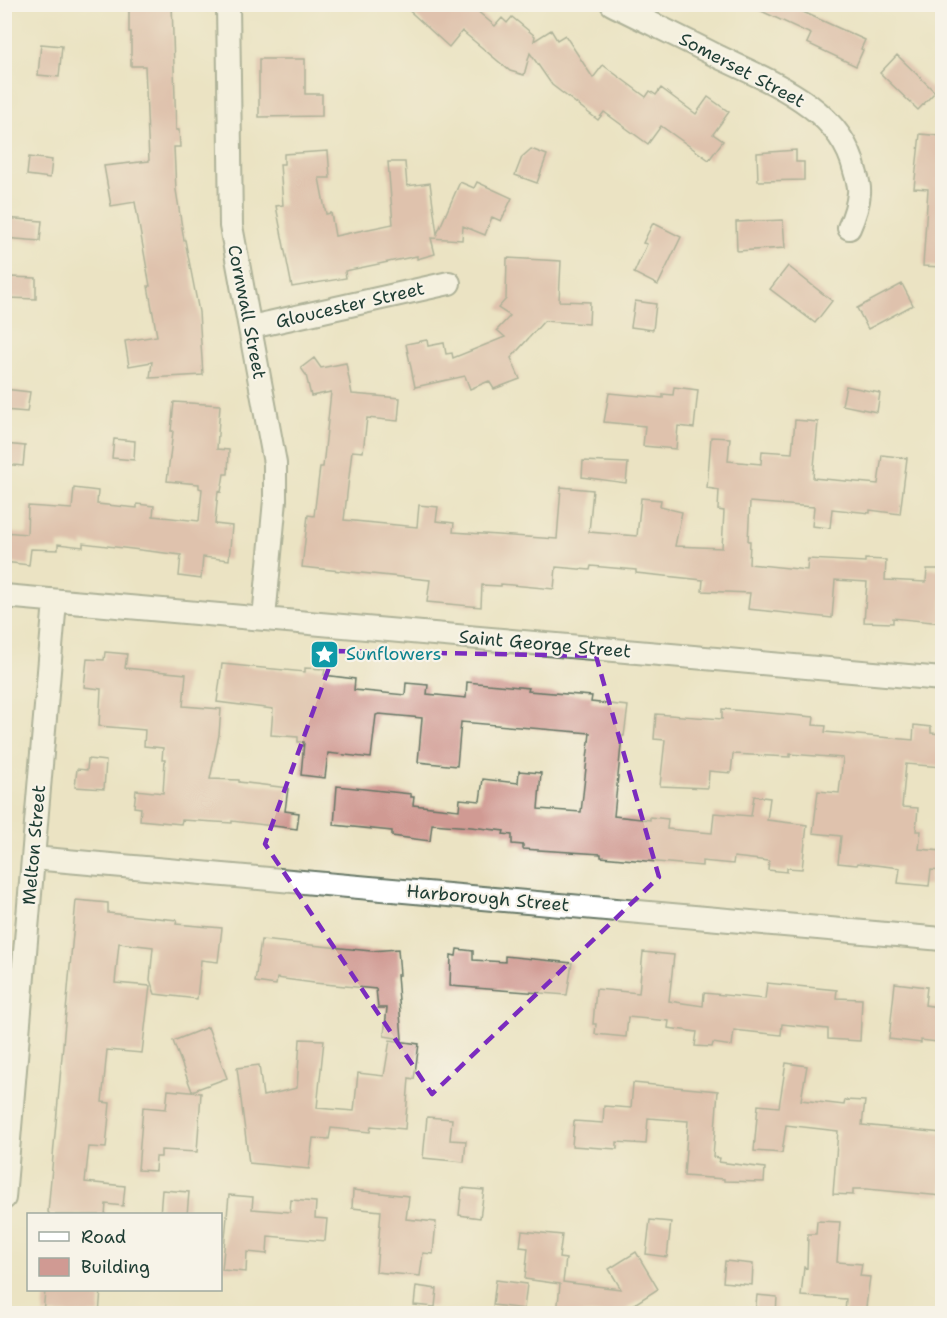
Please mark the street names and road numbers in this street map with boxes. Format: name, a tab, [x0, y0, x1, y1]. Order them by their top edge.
street label: Somerset Street	[675, 27, 809, 113]
street label: Cornwall Street	[222, 243, 272, 381]
street label: Gloucester Street	[273, 276, 427, 334]
street label: Saint George Street	[458, 625, 632, 663]
street label: Melton Street	[17, 784, 51, 906]
street label: Harborough Street	[406, 879, 571, 917]

